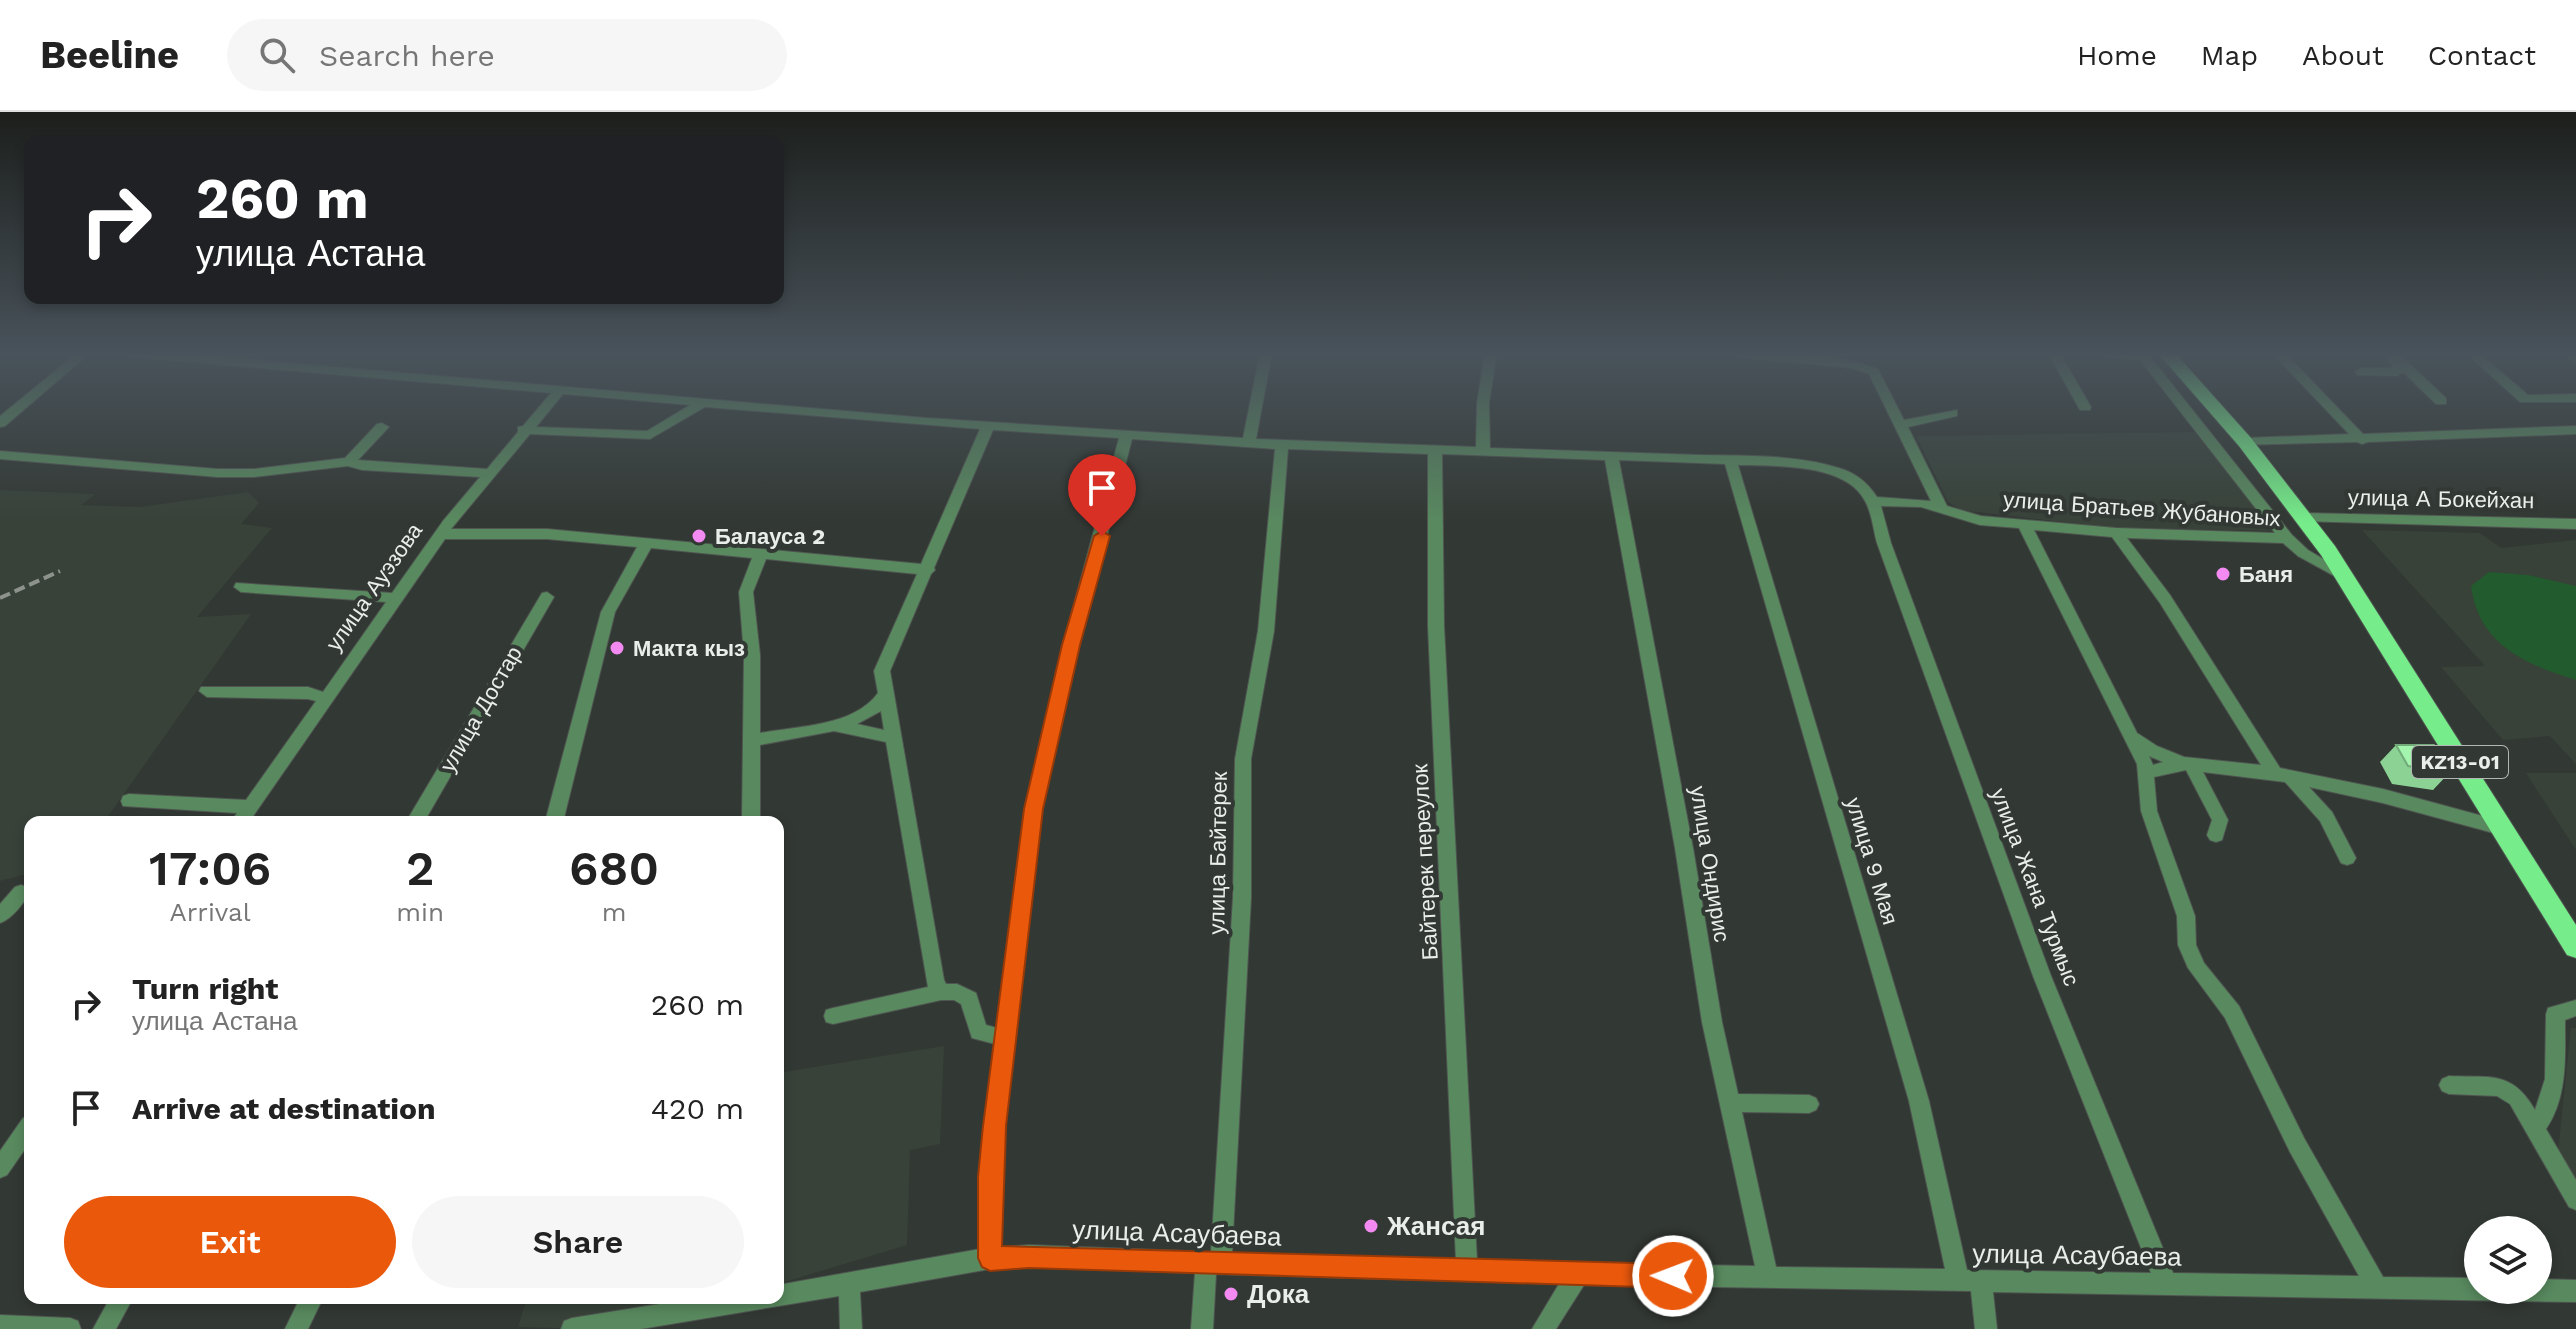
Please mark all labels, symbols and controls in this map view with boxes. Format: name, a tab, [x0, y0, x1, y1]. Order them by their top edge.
search box	[227, 19, 787, 91]
text: Beeline	[40, 33, 179, 77]
icon: search	[255, 33, 299, 77]
text: Search here	[319, 38, 495, 73]
text: Home	[2077, 39, 2157, 72]
text: Map	[2201, 39, 2258, 72]
text: About	[2302, 39, 2384, 72]
text: Contact	[2428, 39, 2536, 72]
text: 260 m	[196, 166, 369, 232]
icon: right	[64, 168, 168, 272]
text: улица Астана	[196, 233, 425, 275]
pin	[1068, 454, 1136, 536]
icon: arrive	[1080, 466, 1124, 510]
street label: улица А Бокейхан	[2348, 485, 2534, 513]
street label: улица Братьев Жубановых	[2003, 487, 2281, 531]
street label: улица Ауэзова	[321, 518, 428, 656]
place label: Балауса 2	[715, 524, 825, 549]
marker: Балауса 2	[690, 527, 708, 545]
place label: Баня	[2239, 562, 2293, 587]
marker: Баня	[2214, 565, 2232, 583]
place label: Макта кыз	[633, 636, 745, 661]
marker: Макта кыз	[608, 639, 626, 657]
street label: улица Достар	[435, 642, 527, 776]
road number: KZ13-01	[2412, 746, 2508, 778]
street label: Байтерек переулок	[1407, 763, 1443, 961]
street label: улица Байтерек	[1204, 771, 1232, 935]
street label: улица Ондирис	[1685, 784, 1735, 944]
street label: улица Жана Турмыс	[1986, 785, 2084, 989]
street label: улица 9 Мая	[1841, 794, 1903, 928]
text: 17:06	[149, 840, 271, 897]
text: 2	[406, 840, 434, 897]
text: 680	[569, 840, 659, 897]
text: Arrival	[170, 897, 251, 927]
text: min	[396, 897, 444, 927]
text: m	[602, 897, 626, 927]
text: Turn right	[132, 971, 278, 1006]
icon: right	[64, 982, 108, 1026]
text: 260 m	[651, 987, 744, 1022]
text: улица Астана	[132, 1006, 298, 1036]
icon: arrive	[64, 1086, 108, 1130]
text: Arrive at destination	[132, 1091, 436, 1126]
text: 420 m	[651, 1091, 744, 1126]
button: Exit	[64, 1196, 396, 1288]
button: Share	[412, 1196, 744, 1288]
place label: Жансая	[1386, 1211, 1485, 1241]
street label: улица Асаубаева	[1072, 1214, 1283, 1252]
map controls	[2464, 1216, 2552, 1304]
button: layers	[2464, 1216, 2552, 1304]
marker: Жансая	[1362, 1217, 1380, 1235]
position arrow	[1631, 1234, 1715, 1318]
street label: улица Асаубаева	[1972, 1238, 2182, 1272]
place label: Дока	[1247, 1279, 1310, 1309]
marker: Дока	[1222, 1285, 1240, 1303]

